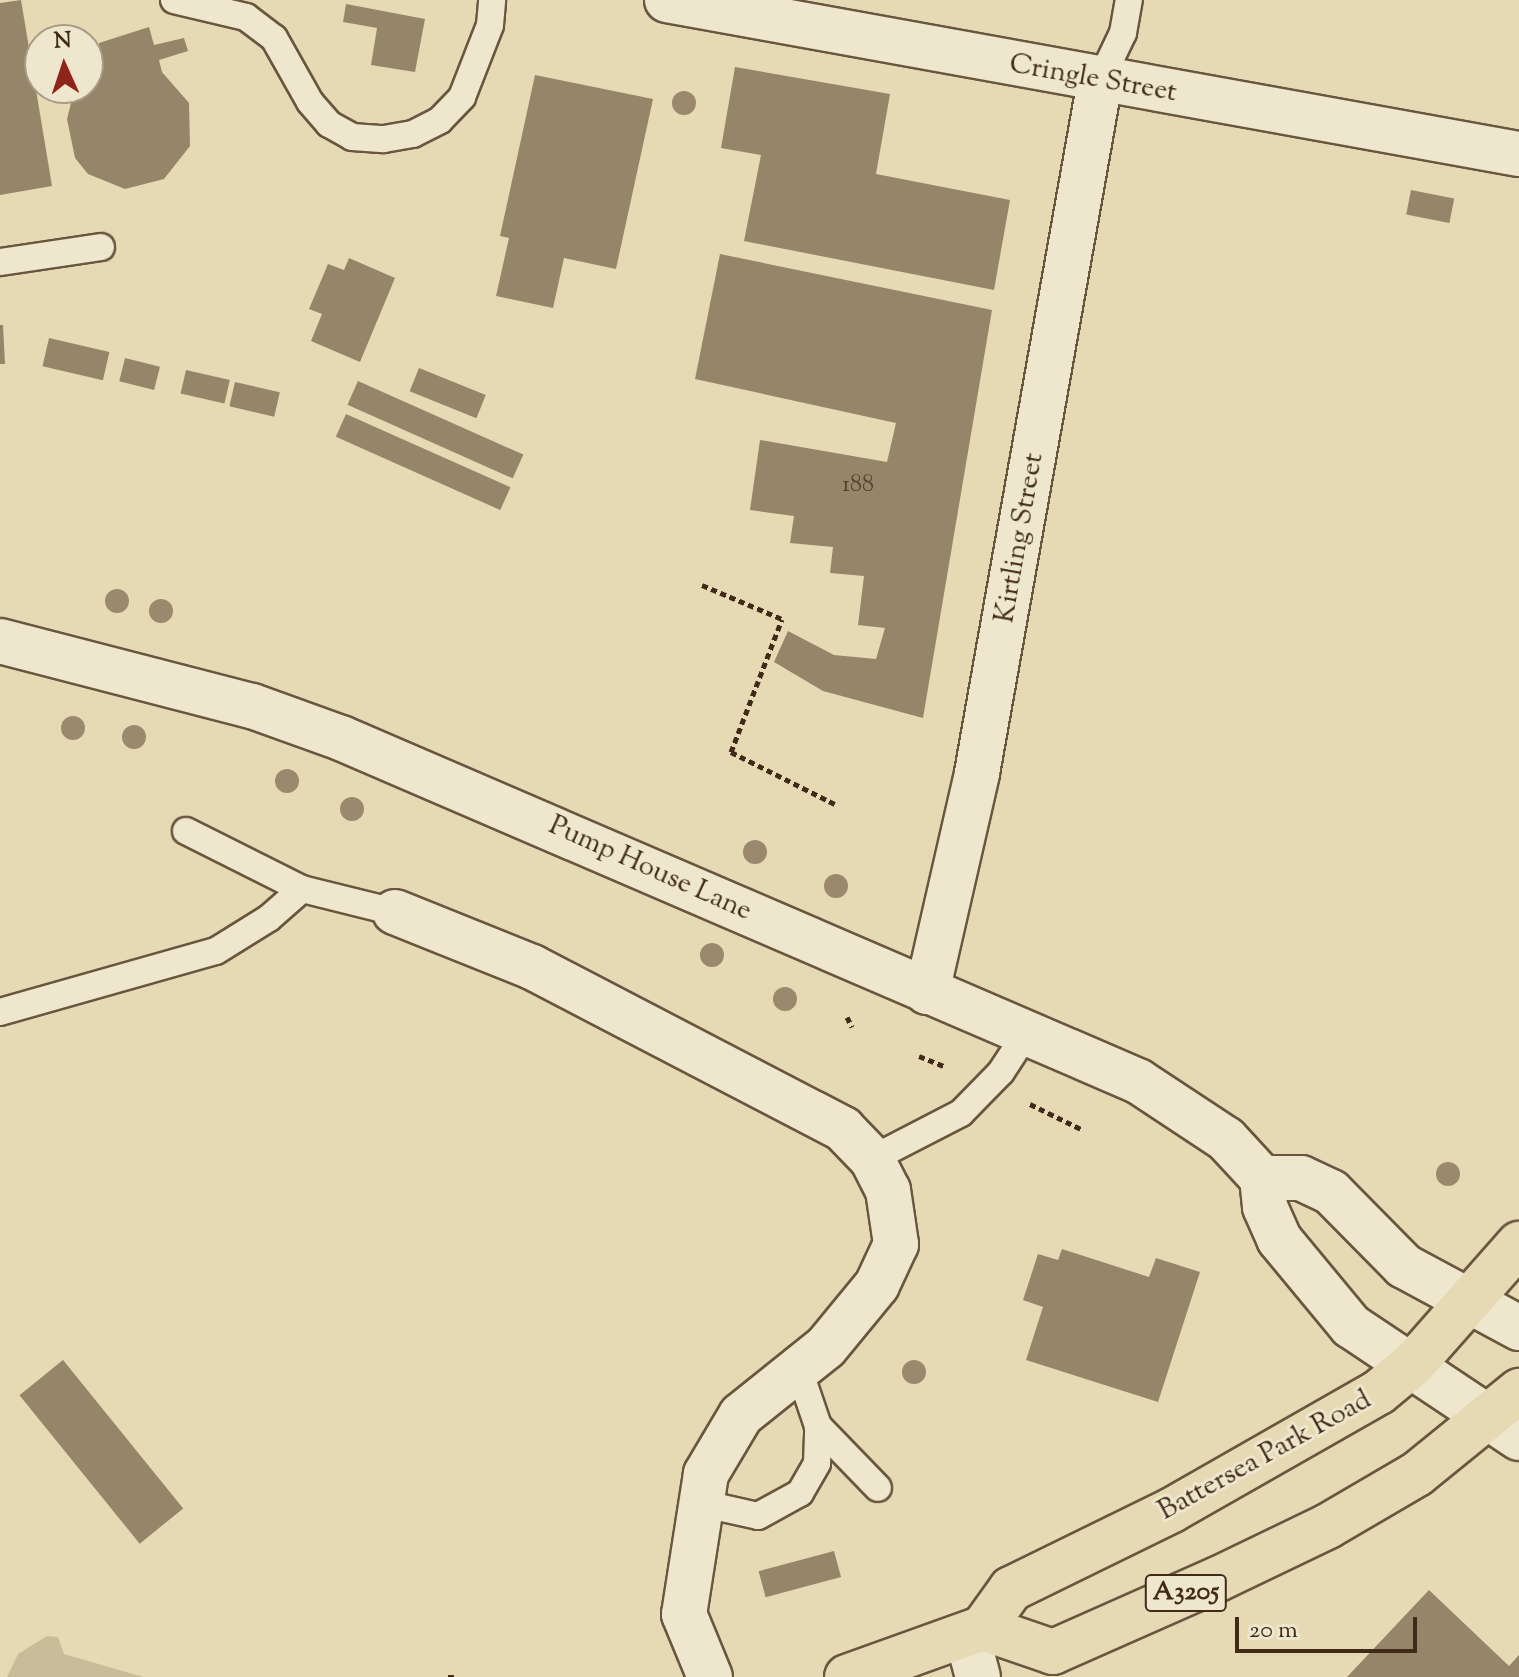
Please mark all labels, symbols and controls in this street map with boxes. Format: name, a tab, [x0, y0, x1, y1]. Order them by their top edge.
north arrow	[24, 24, 104, 104]
text: N	[53, 26, 72, 58]
street label: Cringle Street	[1007, 48, 1179, 110]
street label: Kirtling Street	[989, 450, 1051, 626]
house number: 188	[842, 472, 874, 500]
street label: Pump House Lane	[543, 809, 757, 929]
street label: Battersea Park Road	[1153, 1384, 1377, 1528]
road number: A3205	[1144, 1571, 1228, 1615]
scale bar	[1239, 1601, 1421, 1651]
text: 20 m	[1249, 1614, 1298, 1648]

